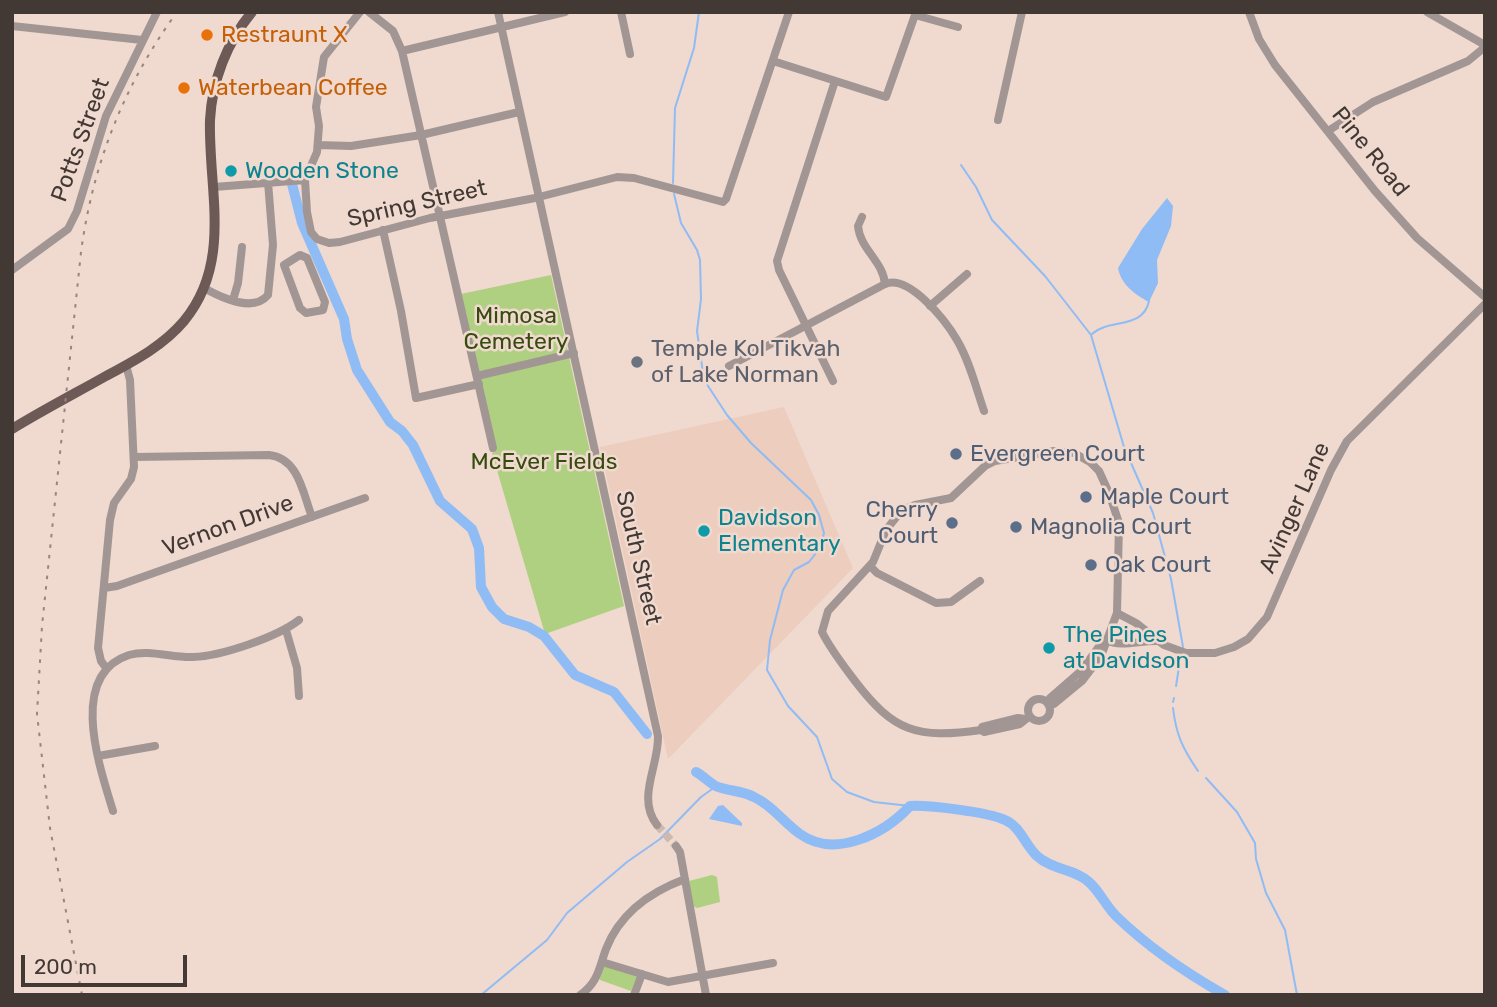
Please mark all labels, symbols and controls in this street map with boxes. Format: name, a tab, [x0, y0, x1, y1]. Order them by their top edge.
place label: Restraunt X	[221, 21, 348, 49]
marker: Restraunt X	[199, 27, 215, 43]
street label: Potts Street	[46, 74, 116, 206]
place label: Waterbean Coffee	[198, 74, 388, 102]
marker: Waterbean Coffee	[176, 80, 192, 96]
street label: Pine Road	[1326, 102, 1414, 202]
place label: Wooden Stone	[245, 157, 399, 185]
marker: Wooden Stone	[223, 163, 239, 179]
street label: Spring Street	[345, 175, 489, 233]
park label: Mimosa Cemetery	[464, 302, 568, 356]
place label: Temple Kol Tikvah of Lake Norman	[651, 335, 840, 389]
marker: Temple Kol Tikvah of Lake Norman	[629, 354, 645, 370]
street label: Avinger Lane	[1254, 438, 1336, 578]
place label: Evergreen Court	[970, 440, 1145, 468]
marker: Evergreen Court	[948, 446, 964, 462]
park label: McEver Fields	[470, 448, 618, 476]
place label: Maple Court	[1100, 483, 1229, 511]
street label: South Street	[609, 488, 667, 628]
marker: Maple Court	[1078, 489, 1094, 505]
street label: Vernon Drive	[159, 490, 297, 562]
place label: Cherry Court	[866, 496, 938, 550]
place label: Davidson Elementary	[718, 504, 841, 558]
place label: Magnolia Court	[1030, 513, 1191, 541]
marker: Cherry Court	[944, 515, 960, 531]
marker: Magnolia Court	[1008, 519, 1024, 535]
marker: Davidson Elementary	[696, 523, 712, 539]
place label: Oak Court	[1105, 551, 1211, 579]
marker: Oak Court	[1083, 557, 1099, 573]
place label: The Pines at Davidson	[1063, 621, 1189, 675]
marker: The Pines at Davidson	[1041, 640, 1057, 656]
scale bar	[24, 940, 191, 984]
text: 200 m	[34, 954, 97, 979]

